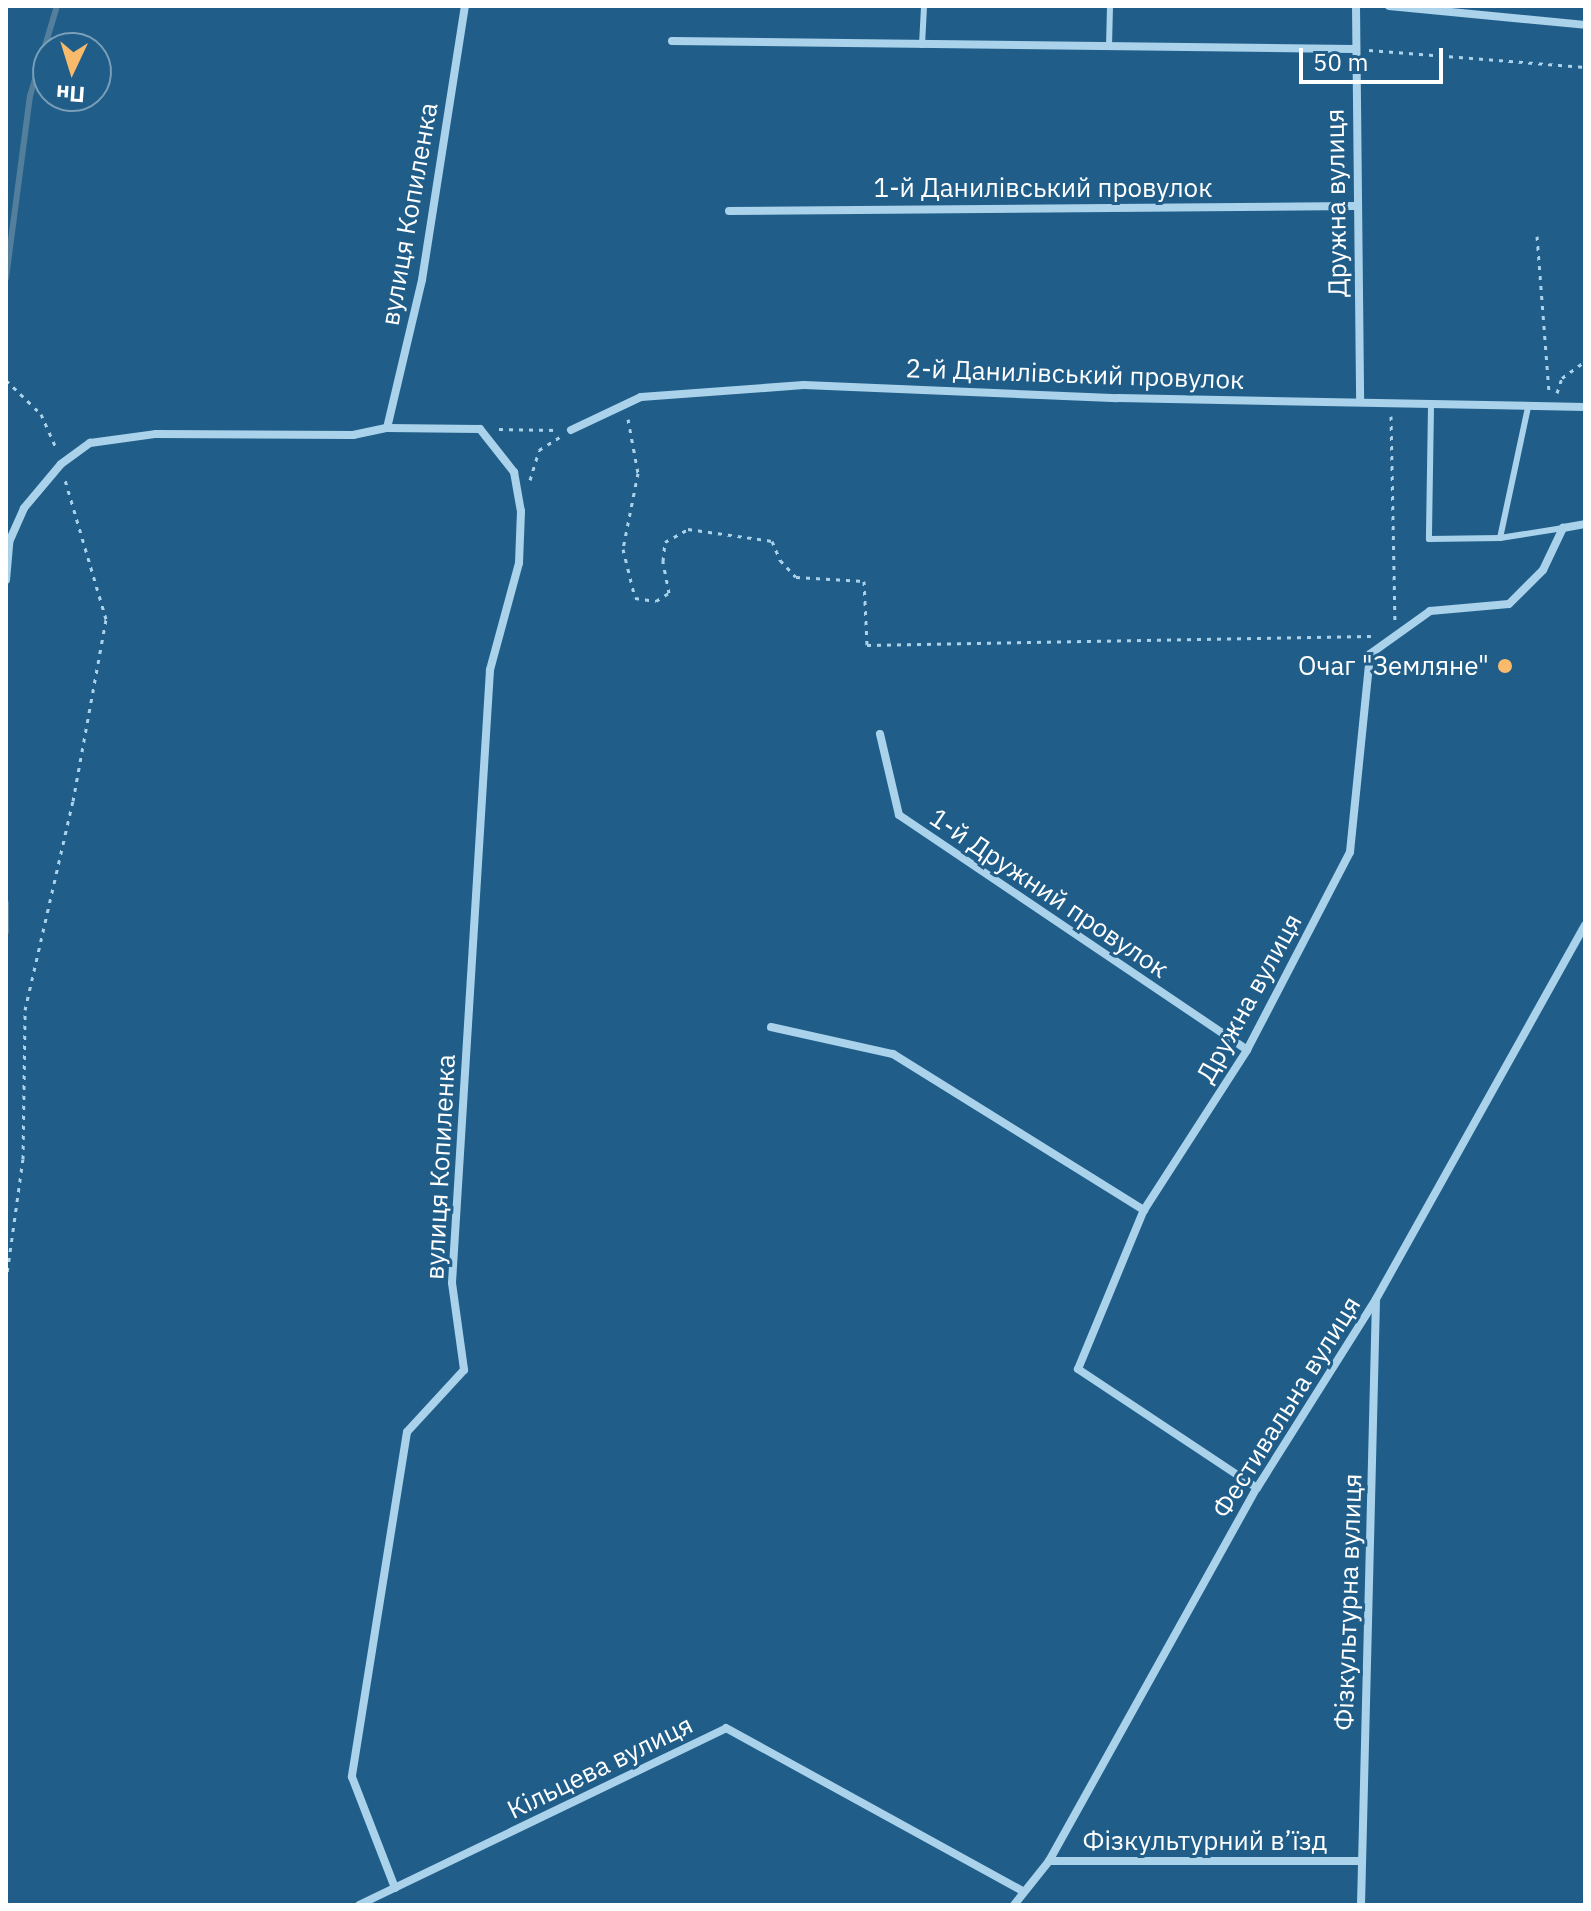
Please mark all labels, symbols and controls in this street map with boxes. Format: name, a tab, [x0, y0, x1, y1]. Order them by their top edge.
north arrow	[32, 32, 112, 112]
scale bar	[1303, 32, 1447, 82]
text: 50 m	[1313, 46, 1368, 78]
text: Пн	[55, 79, 86, 110]
street label: вулиця Копиленка	[374, 100, 444, 328]
street label: Дружна вулиця	[1319, 109, 1353, 297]
street label: 1-й Данилівський провулок	[874, 172, 1212, 204]
street label: 2-й Данилівський провулок	[905, 352, 1245, 396]
place label: Очаг "Земляне"	[1298, 650, 1489, 682]
marker: Очаг "Земляне"	[1496, 657, 1514, 675]
street label: 1-й Дружний провулок	[924, 801, 1174, 985]
street label: Дружна вулиця	[1190, 908, 1308, 1088]
street label: вулиця Копиленка	[419, 1053, 461, 1281]
street label: Фестивальна вулиця	[1205, 1290, 1367, 1524]
street label: Фізкультурна вулиця	[1328, 1473, 1368, 1731]
street label: Кільцева вулиця	[502, 1709, 698, 1825]
street label: Фізкультурний в’їзд	[1083, 1825, 1327, 1857]

